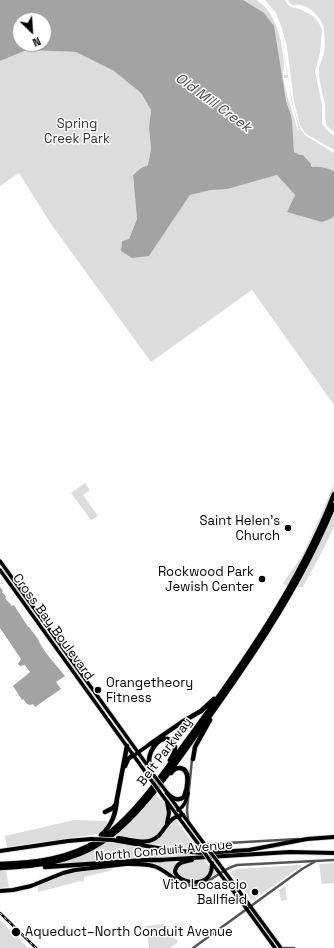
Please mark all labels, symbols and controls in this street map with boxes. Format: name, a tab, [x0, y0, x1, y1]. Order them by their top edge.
north arrow	[12, 12, 52, 52]
text: N	[30, 34, 43, 50]
water label: Old Mill Creek	[172, 70, 254, 136]
park label: Spring Creek Park	[44, 116, 110, 147]
place label: Saint Helen's Church	[200, 513, 280, 544]
marker: Saint Helen's Church	[283, 523, 293, 533]
place label: Rockwood Park Jewish Center	[158, 564, 254, 595]
street label: Cross Bay Boulevard	[9, 571, 97, 683]
marker: Rockwood Park Jewish Center	[257, 574, 267, 584]
place label: Orangetheory Fitness	[106, 675, 193, 706]
marker: Orangetheory Fitness	[93, 685, 103, 695]
street label: Belt Parkway	[134, 715, 196, 789]
street label: North Conduit Avenue	[95, 837, 233, 865]
place label: Vito Locascio Ballfield	[163, 877, 247, 908]
marker: Vito Locascio Ballfield	[250, 887, 260, 897]
place label: Aqueduct–North Conduit Avenue	[25, 924, 233, 940]
marker: Aqueduct–North Conduit Avenue	[10, 926, 22, 938]

